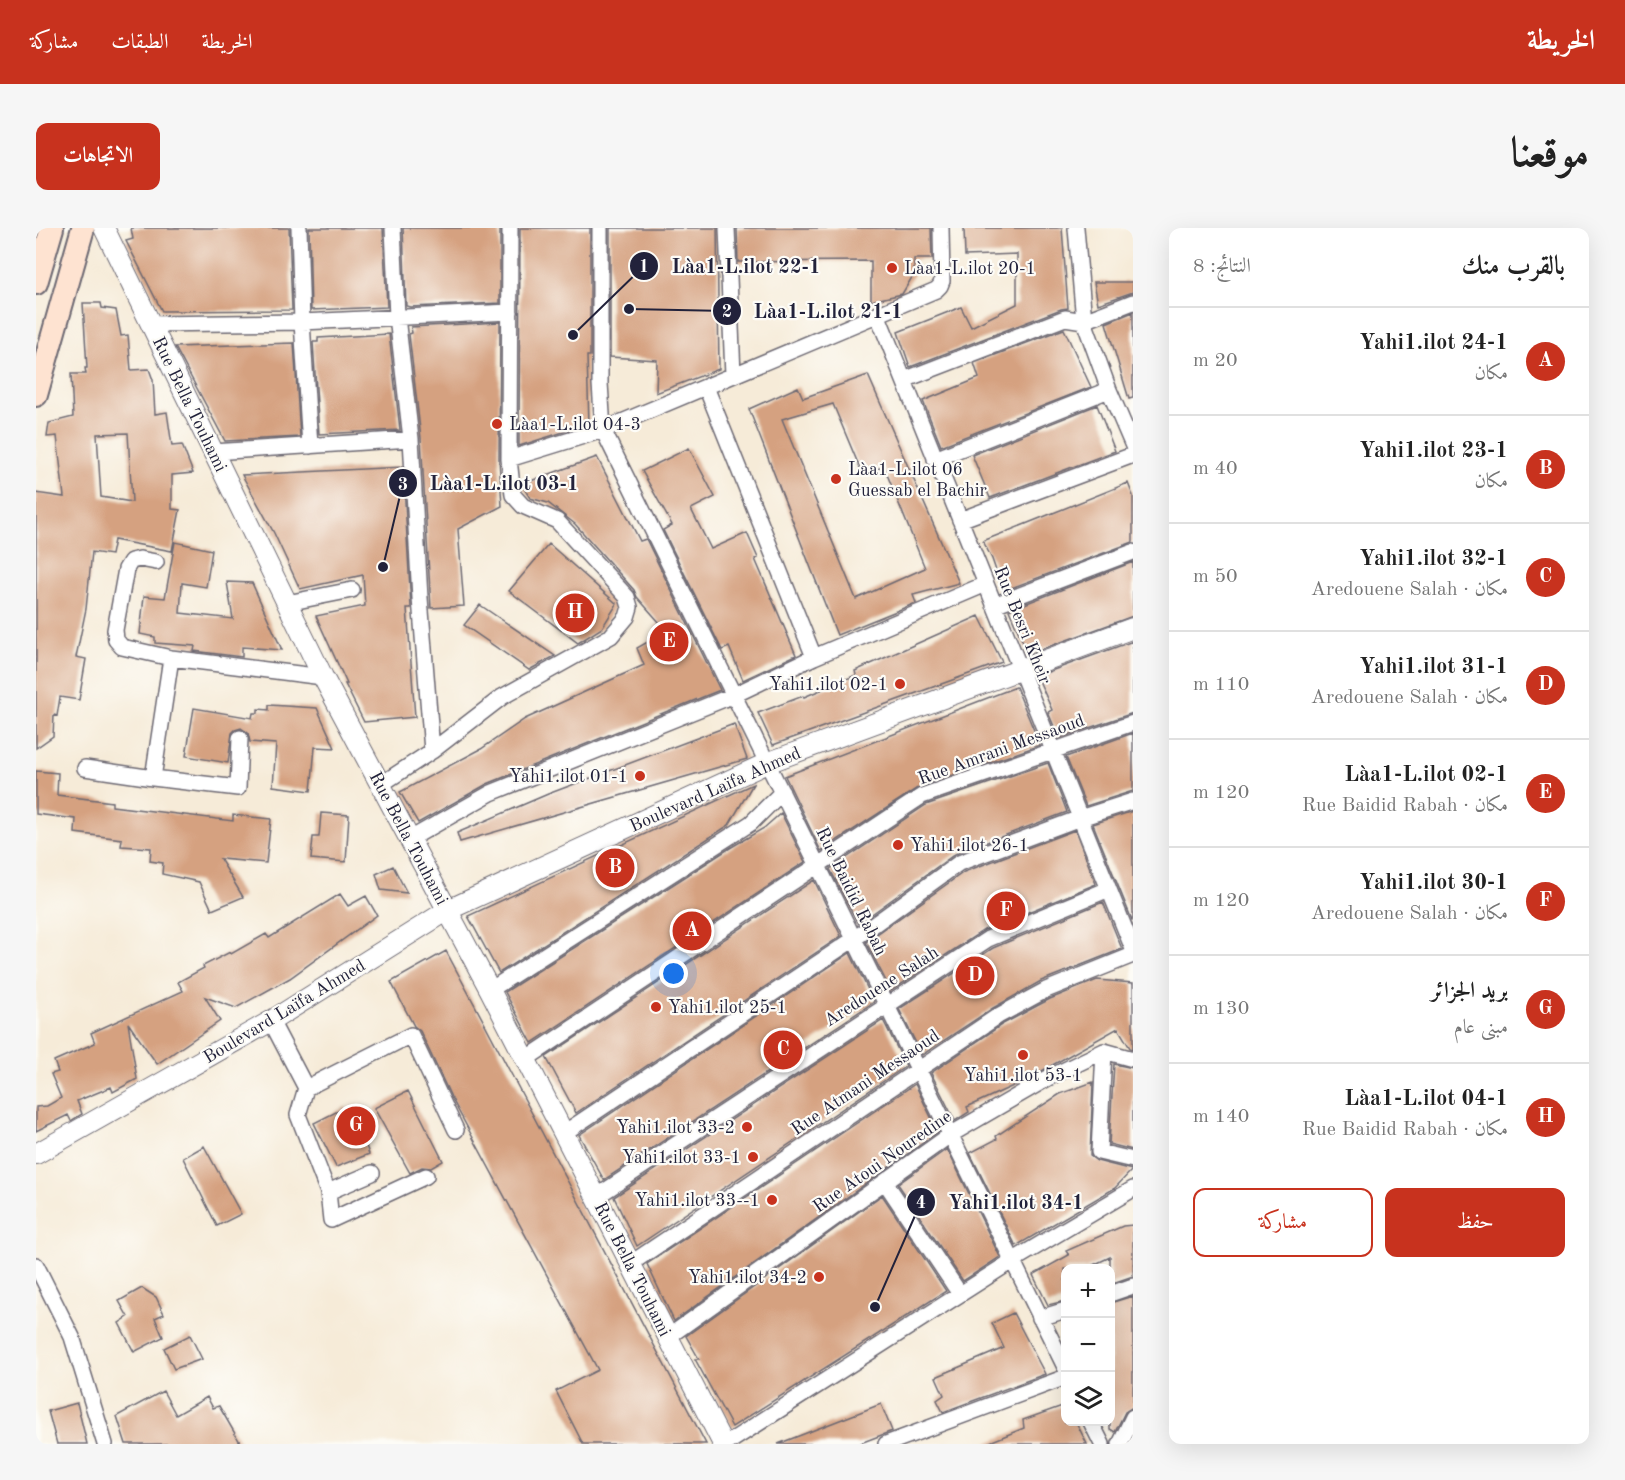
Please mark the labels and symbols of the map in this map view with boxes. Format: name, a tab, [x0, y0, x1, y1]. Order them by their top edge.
callout: Làa1-L.ilot 22-1	[629, 247, 832, 285]
text: 1	[639, 258, 649, 276]
text: Làa1-L.ilot 22-1	[672, 258, 820, 278]
place label: Làa1-L.ilot 20-1	[904, 260, 1036, 278]
marker: Làa1-L.ilot 20-1	[885, 261, 899, 275]
callout: Làa1-L.ilot 21-1	[712, 292, 914, 330]
text: 2	[722, 303, 732, 321]
text: Làa1-L.ilot 21-1	[754, 303, 902, 323]
street label: Rue Bella Touhami	[149, 334, 230, 475]
place label: Làa1-L.ilot 04-3	[509, 416, 641, 434]
marker: Làa1-L.ilot 04-3	[490, 417, 504, 431]
place label: Làa1-L.ilot 06 Guessab el Bachir	[848, 461, 988, 500]
callout: Làa1-L.ilot 03-1	[388, 464, 591, 502]
marker: Làa1-L.ilot 06 Guessab el Bachir	[829, 472, 843, 486]
text: Làa1-L.ilot 03-1	[430, 475, 578, 495]
text: 3	[398, 476, 408, 494]
street label: Rue Besri Kheir	[990, 564, 1054, 688]
pin: H	[556, 590, 594, 636]
pin: E	[650, 620, 688, 664]
place label: Yahi1.ilot 02-1	[769, 676, 888, 694]
marker: Yahi1.ilot 02-1	[893, 677, 907, 691]
street label: Rue Amrani Messaoud	[916, 711, 1087, 788]
street label: Boulevard Laïfa Ahmed	[627, 744, 804, 836]
place label: Yahi1.ilot 01-1	[509, 768, 628, 786]
street label: Rue Bella Touhami	[365, 769, 451, 908]
marker: Yahi1.ilot 01-1	[633, 769, 647, 783]
street label: Rue Baidid Rabah	[812, 824, 890, 959]
place label: Yahi1.ilot 26-1	[910, 837, 1029, 855]
marker: Yahi1.ilot 26-1	[891, 838, 905, 852]
pin: B	[596, 846, 634, 890]
pin: F	[986, 888, 1026, 934]
pin: A	[672, 908, 712, 954]
street label: Aredouene Salah	[821, 943, 942, 1030]
pin: D	[956, 954, 994, 999]
street label: Boulevard Laïfa Ahmed	[201, 956, 369, 1067]
your location	[659, 959, 688, 988]
place label: Yahi1.ilot 25-1	[668, 999, 787, 1017]
marker: Yahi1.ilot 25-1	[649, 1000, 663, 1014]
street label: Rue Atmani Messaoud	[788, 1027, 943, 1139]
pin: C	[764, 1028, 802, 1072]
marker: Yahi1.ilot 53-1	[1016, 1048, 1030, 1062]
place label: Yahi1.ilot 53-1	[964, 1067, 1082, 1085]
pin: G	[336, 1104, 376, 1148]
street label: Rue Atoui Nouredine	[810, 1107, 955, 1216]
place label: Yahi1.ilot 33-2	[616, 1119, 735, 1137]
marker: Yahi1.ilot 33-2	[740, 1120, 754, 1134]
place label: Yahi1.ilot 33-1	[622, 1149, 741, 1167]
marker: Yahi1.ilot 33-1	[746, 1150, 760, 1164]
callout: Yahi1.ilot 34-1	[906, 1183, 1095, 1221]
place label: Yahi1.ilot 33--1	[634, 1192, 760, 1210]
marker: Yahi1.ilot 33--1	[765, 1193, 779, 1207]
text: 4	[916, 1194, 926, 1212]
text: Yahi1.ilot 34-1	[948, 1194, 1084, 1214]
street label: Rue Bella Touhami	[590, 1199, 674, 1340]
place label: Yahi1.ilot 34-2	[688, 1269, 807, 1287]
marker: Yahi1.ilot 34-2	[812, 1270, 826, 1284]

